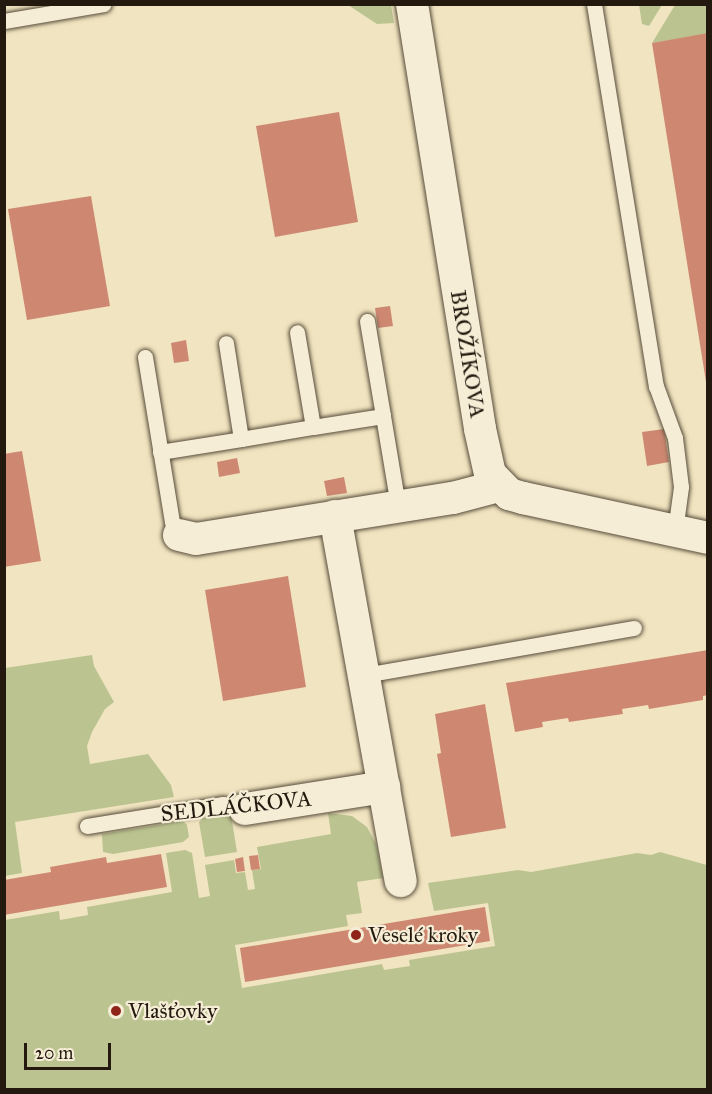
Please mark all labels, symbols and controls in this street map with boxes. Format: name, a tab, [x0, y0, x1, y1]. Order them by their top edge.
street label: BROŽÍKOVA	[445, 288, 491, 420]
street label: SEDLÁČKOVA	[159, 785, 313, 827]
place label: Veselé kroky	[368, 922, 478, 948]
marker: Veselé kroky	[349, 928, 363, 942]
place label: Vlašťovky	[128, 998, 217, 1024]
marker: Vlašťovky	[109, 1004, 123, 1018]
scale bar	[27, 1031, 114, 1069]
text: 20 m	[35, 1042, 73, 1064]

